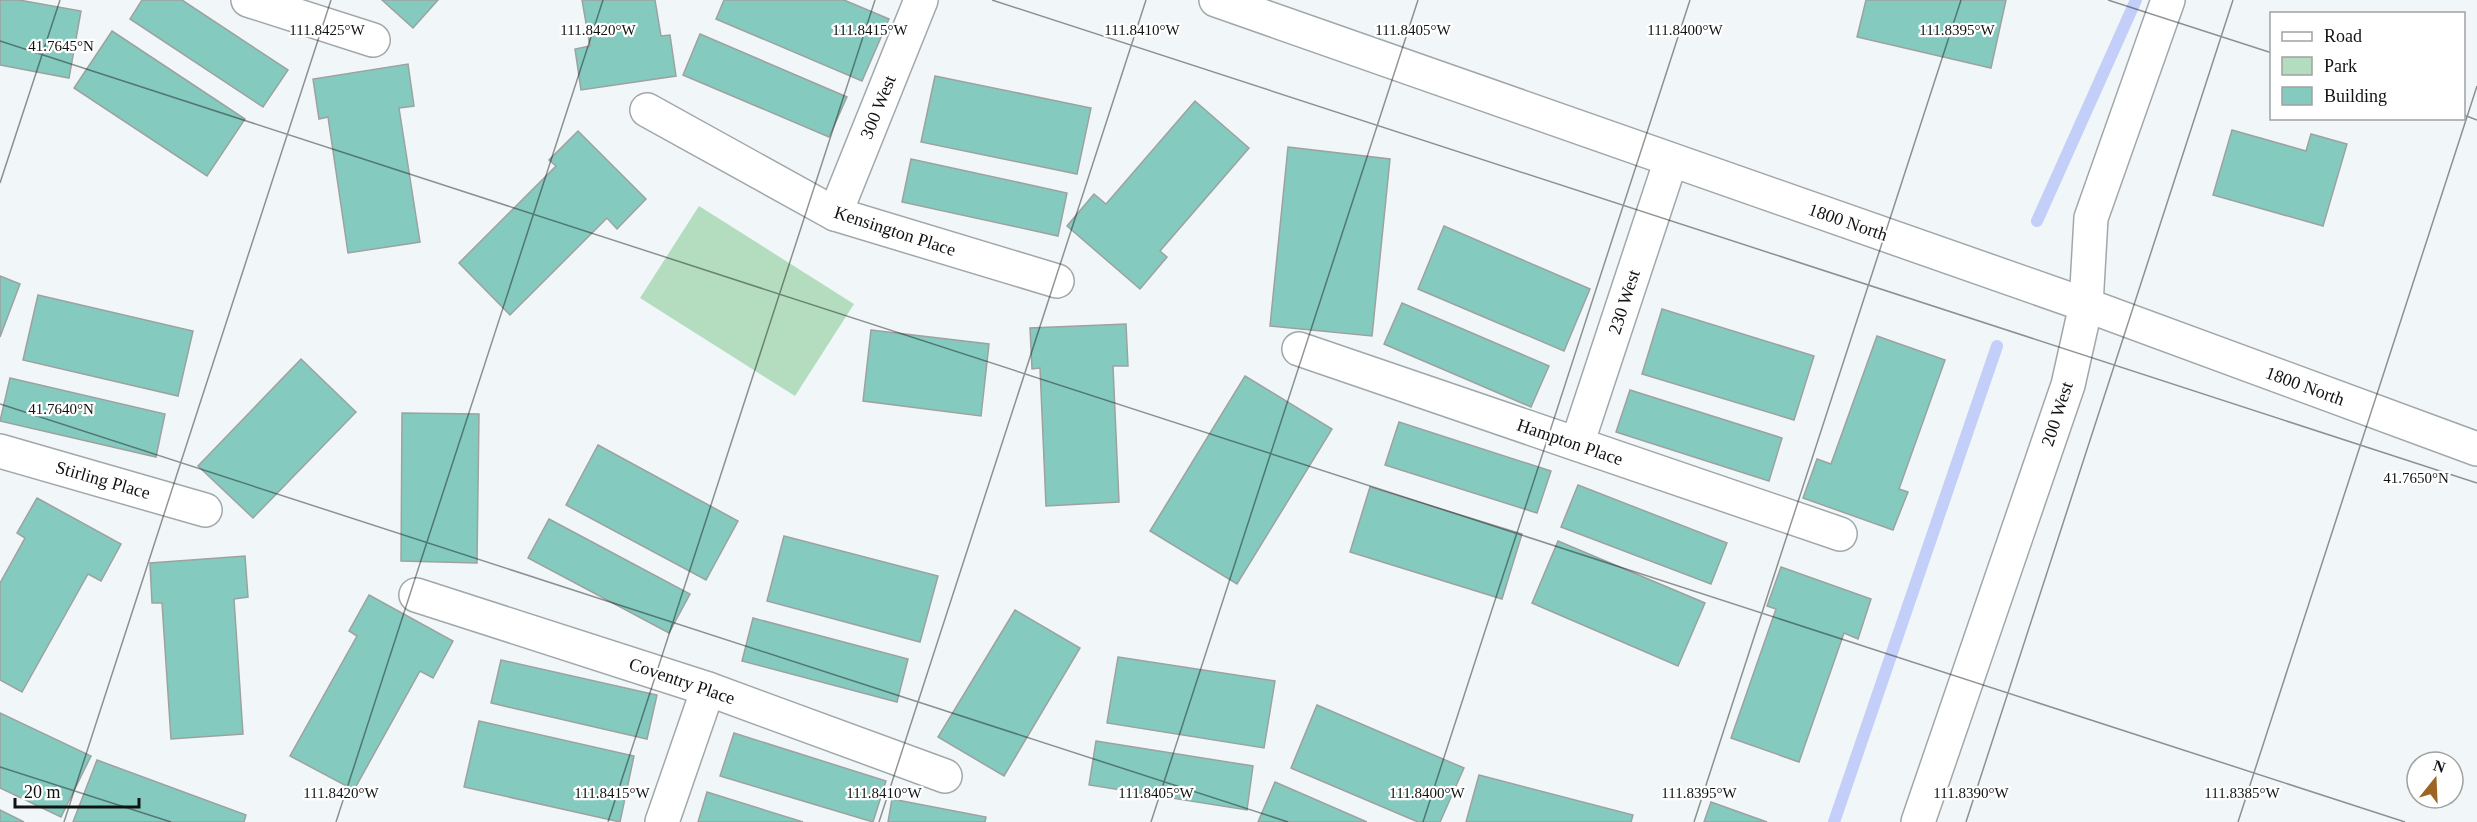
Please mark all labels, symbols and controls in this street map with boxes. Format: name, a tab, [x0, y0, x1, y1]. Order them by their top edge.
legend	[2270, 12, 2465, 120]
text: 111.8425°W	[289, 22, 365, 38]
text: 111.8420°W	[560, 22, 636, 38]
text: 111.8415°W	[832, 22, 908, 38]
text: 111.8410°W	[1104, 22, 1180, 38]
text: 111.8405°W	[1375, 22, 1451, 38]
text: 111.8400°W	[1647, 22, 1723, 38]
text: 111.8395°W	[1919, 22, 1995, 38]
text: Road	[2324, 26, 2362, 46]
text: 41.7645°N	[28, 38, 94, 54]
text: Park	[2324, 56, 2357, 76]
street label: 300 West	[856, 72, 900, 142]
text: Building	[2324, 86, 2387, 106]
street label: 1800 North	[1806, 199, 1890, 245]
street label: Kensington Place	[832, 202, 958, 260]
street label: 230 West	[1604, 267, 1644, 337]
street label: 1800 North	[2263, 362, 2347, 410]
street label: 200 West	[2037, 379, 2077, 449]
text: 41.7640°N	[28, 401, 94, 417]
street label: Hampton Place	[1515, 415, 1625, 469]
street label: Stirling Place	[53, 457, 153, 503]
text: 41.7650°N	[2383, 470, 2449, 486]
street label: Coventry Place	[627, 654, 737, 708]
north arrow	[2405, 750, 2465, 810]
text: N	[2431, 756, 2448, 776]
scale bar	[15, 771, 140, 809]
text: 20 m	[24, 782, 61, 802]
text: 111.8420°W	[303, 785, 379, 801]
text: 111.8415°W	[574, 785, 650, 801]
text: 111.8410°W	[846, 785, 922, 801]
text: 111.8405°W	[1118, 785, 1194, 801]
text: 111.8400°W	[1389, 785, 1465, 801]
text: 111.8395°W	[1661, 785, 1737, 801]
text: 111.8390°W	[1933, 785, 2009, 801]
text: 111.8385°W	[2204, 785, 2280, 801]

